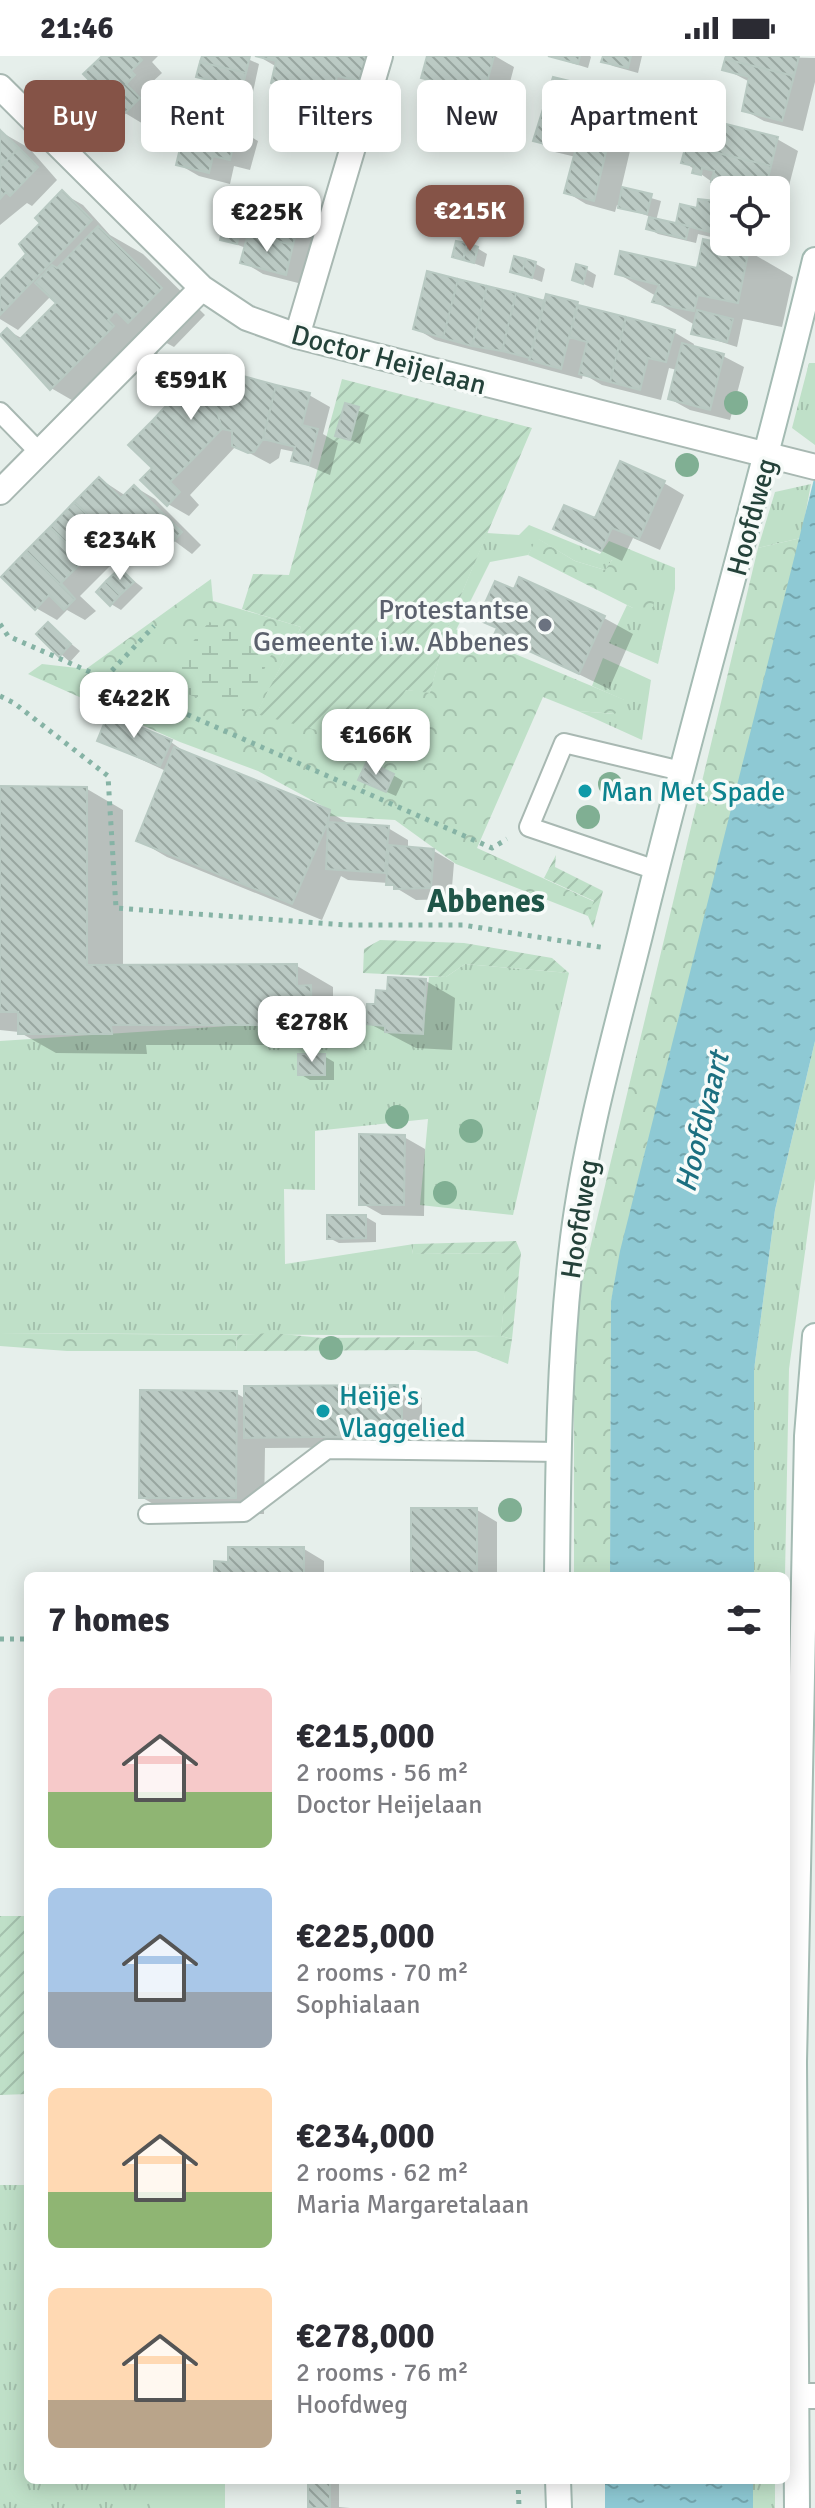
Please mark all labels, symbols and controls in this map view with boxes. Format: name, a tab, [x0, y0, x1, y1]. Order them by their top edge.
text: 21:46	[40, 10, 114, 47]
chip: Buy	[24, 80, 125, 152]
chip: Rent	[141, 80, 253, 152]
chip: Filters	[269, 80, 401, 152]
chip: New	[417, 80, 526, 152]
chip: Apartment	[542, 80, 726, 152]
map controls	[710, 176, 790, 256]
button: locate	[710, 176, 790, 256]
pin: €215K	[414, 185, 526, 253]
pin: €225K	[211, 186, 323, 254]
text: €215K	[434, 195, 506, 227]
text: €225K	[231, 196, 303, 228]
street label: Doctor Heijelaan	[287, 318, 490, 402]
pin: €591K	[135, 354, 247, 422]
text: €591K	[155, 364, 227, 396]
street label: Hoofdweg	[720, 455, 784, 580]
pin: €234K	[64, 514, 176, 582]
text: €234K	[84, 524, 156, 556]
place label: Protestantse Gemeente i.w. Abbenes	[253, 593, 529, 659]
marker: Protestantse Gemeente i.w. Abbenes	[536, 616, 554, 634]
pin: €422K	[78, 672, 190, 740]
text: €422K	[98, 682, 170, 714]
pin: €166K	[320, 709, 432, 777]
text: €166K	[340, 719, 412, 751]
place label: Man Met Spade	[601, 775, 785, 809]
marker: Man Met Spade	[576, 782, 594, 800]
district label: Abbenes	[427, 882, 545, 921]
pin: €278K	[256, 996, 368, 1064]
text: €278K	[276, 1006, 348, 1038]
water label: Hoofdvaart	[667, 1045, 739, 1196]
street label: Hoofdweg	[554, 1157, 606, 1281]
place label: Heije's Vlaggelied	[339, 1379, 466, 1445]
marker: Heije's Vlaggelied	[314, 1402, 332, 1420]
icon: filters	[722, 1598, 766, 1642]
text: 7 homes	[48, 1599, 169, 1641]
text: €215,000	[296, 1715, 435, 1757]
icon: home	[112, 1720, 208, 1816]
text: 2 rooms · 56 m²	[296, 1757, 469, 1789]
text: Doctor Heijelaan	[296, 1789, 482, 1821]
text: €225,000	[296, 1915, 435, 1957]
icon: home	[112, 1920, 208, 2016]
text: 2 rooms · 70 m²	[296, 1957, 469, 1989]
text: Sophialaan	[296, 1989, 420, 2021]
text: €234,000	[296, 2115, 435, 2157]
icon: home	[112, 2120, 208, 2216]
text: 2 rooms · 62 m²	[296, 2157, 469, 2189]
text: Maria Margaretalaan	[296, 2189, 529, 2221]
text: €278,000	[296, 2315, 435, 2357]
icon: home	[112, 2320, 208, 2416]
text: 2 rooms · 76 m²	[296, 2357, 469, 2389]
text: Hoofdweg	[296, 2389, 408, 2421]

